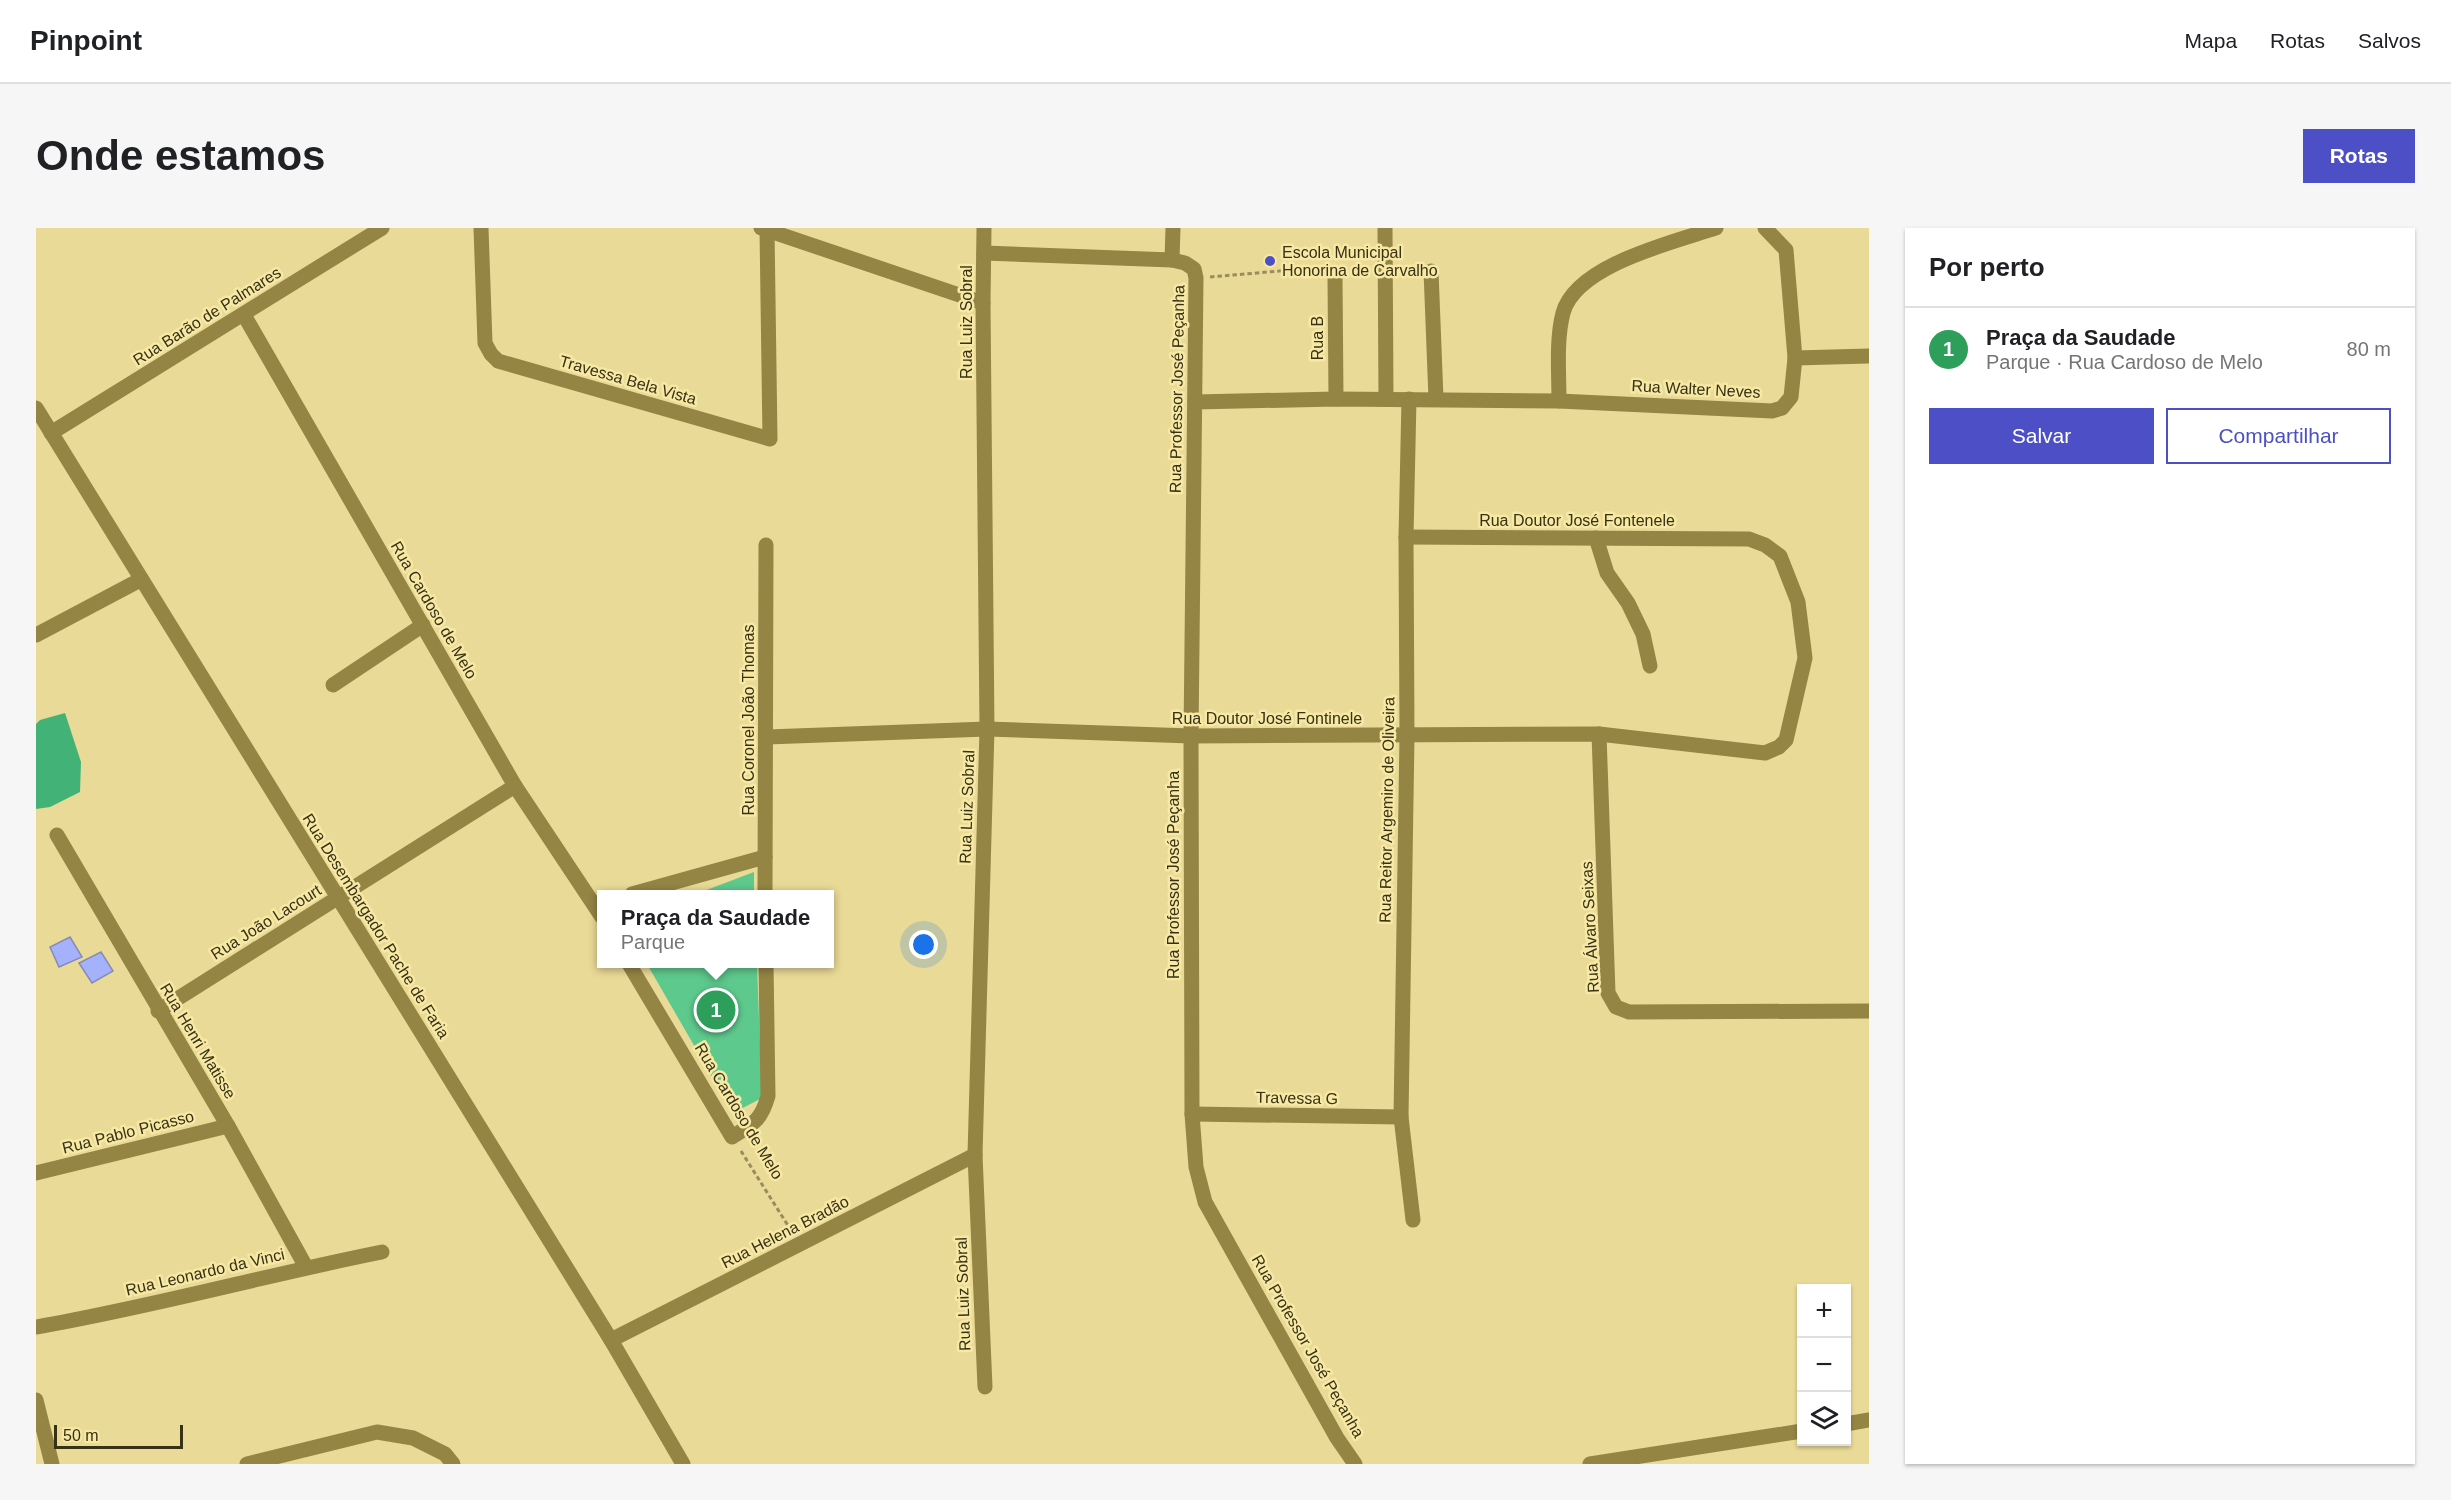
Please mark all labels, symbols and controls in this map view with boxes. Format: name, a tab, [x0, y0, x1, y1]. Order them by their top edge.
text: Pinpoint	[30, 25, 142, 56]
text: Mapa	[2185, 29, 2237, 52]
text: Rotas	[2270, 29, 2325, 52]
text: Salvos	[2358, 29, 2421, 52]
button: Rotas	[2303, 129, 2415, 183]
text: Onde estamos	[36, 132, 325, 179]
place label: Escola Municipal Honorina de Carvalho	[1282, 244, 1438, 279]
text: Por perto	[1929, 252, 2045, 282]
marker: Escola Municipal Honorina de Carvalho	[1263, 254, 1277, 268]
street label: Rua Barão de Palmares	[130, 264, 284, 368]
street label: Rua Luiz Sobral	[958, 265, 975, 379]
street label: Rua Professor José Peçanha	[1167, 285, 1187, 493]
street label: Rua B	[1309, 316, 1326, 360]
text: Praça da Saudade	[1986, 325, 2176, 350]
text: 1	[1943, 338, 1954, 360]
text: 80 m	[2347, 338, 2391, 360]
text: Parque · Rua Cardoso de Melo	[1986, 351, 2263, 373]
street label: Travessa Bela Vista	[558, 352, 698, 408]
street label: Rua Walter Neves	[1631, 377, 1761, 401]
button: Salvar	[1929, 408, 2154, 464]
button: Compartilhar	[2166, 408, 2391, 464]
street label: Rua Doutor José Fontenele	[1479, 512, 1675, 529]
street label: Rua Cardoso de Melo	[388, 538, 480, 682]
street label: Rua Coronel João Thomas	[740, 625, 757, 815]
street label: Rua Reitor Argemiro de Oliveira	[1377, 697, 1397, 923]
street label: Rua Doutor José Fontinele	[1172, 710, 1362, 727]
street label: Rua Luiz Sobral	[957, 750, 977, 864]
street label: Rua Professor José Peçanha	[1165, 771, 1182, 979]
street label: Rua Desembargador Pache de Faria	[300, 811, 453, 1041]
street label: Rua Álvaro Seixas	[1577, 861, 1602, 993]
street label: Rua João Lacourt	[208, 881, 325, 963]
popup	[597, 890, 834, 968]
text: Praça da Saudade	[621, 905, 810, 930]
your location	[909, 930, 938, 959]
text: Parque	[621, 931, 685, 953]
street label: Rua Henri Matisse	[157, 980, 239, 1102]
pin: 1	[696, 988, 736, 1032]
street label: Rua Cardoso de Melo	[692, 1040, 786, 1182]
street label: Travessa G	[1256, 1089, 1338, 1107]
street label: Rua Pablo Picasso	[60, 1107, 196, 1157]
street label: Rua Helena Bradão	[719, 1192, 852, 1271]
street label: Rua Luiz Sobral	[953, 1237, 973, 1351]
street label: Rua Leonardo da Vinci	[124, 1245, 286, 1299]
street label: Rua Professor José Peçanha	[1249, 1252, 1367, 1440]
map controls	[1797, 1284, 1851, 1446]
button: +	[1797, 1284, 1851, 1338]
button: −	[1797, 1338, 1851, 1392]
button: layers	[1797, 1392, 1851, 1446]
scale bar	[54, 1422, 183, 1450]
text: 50 m	[63, 1427, 99, 1444]

